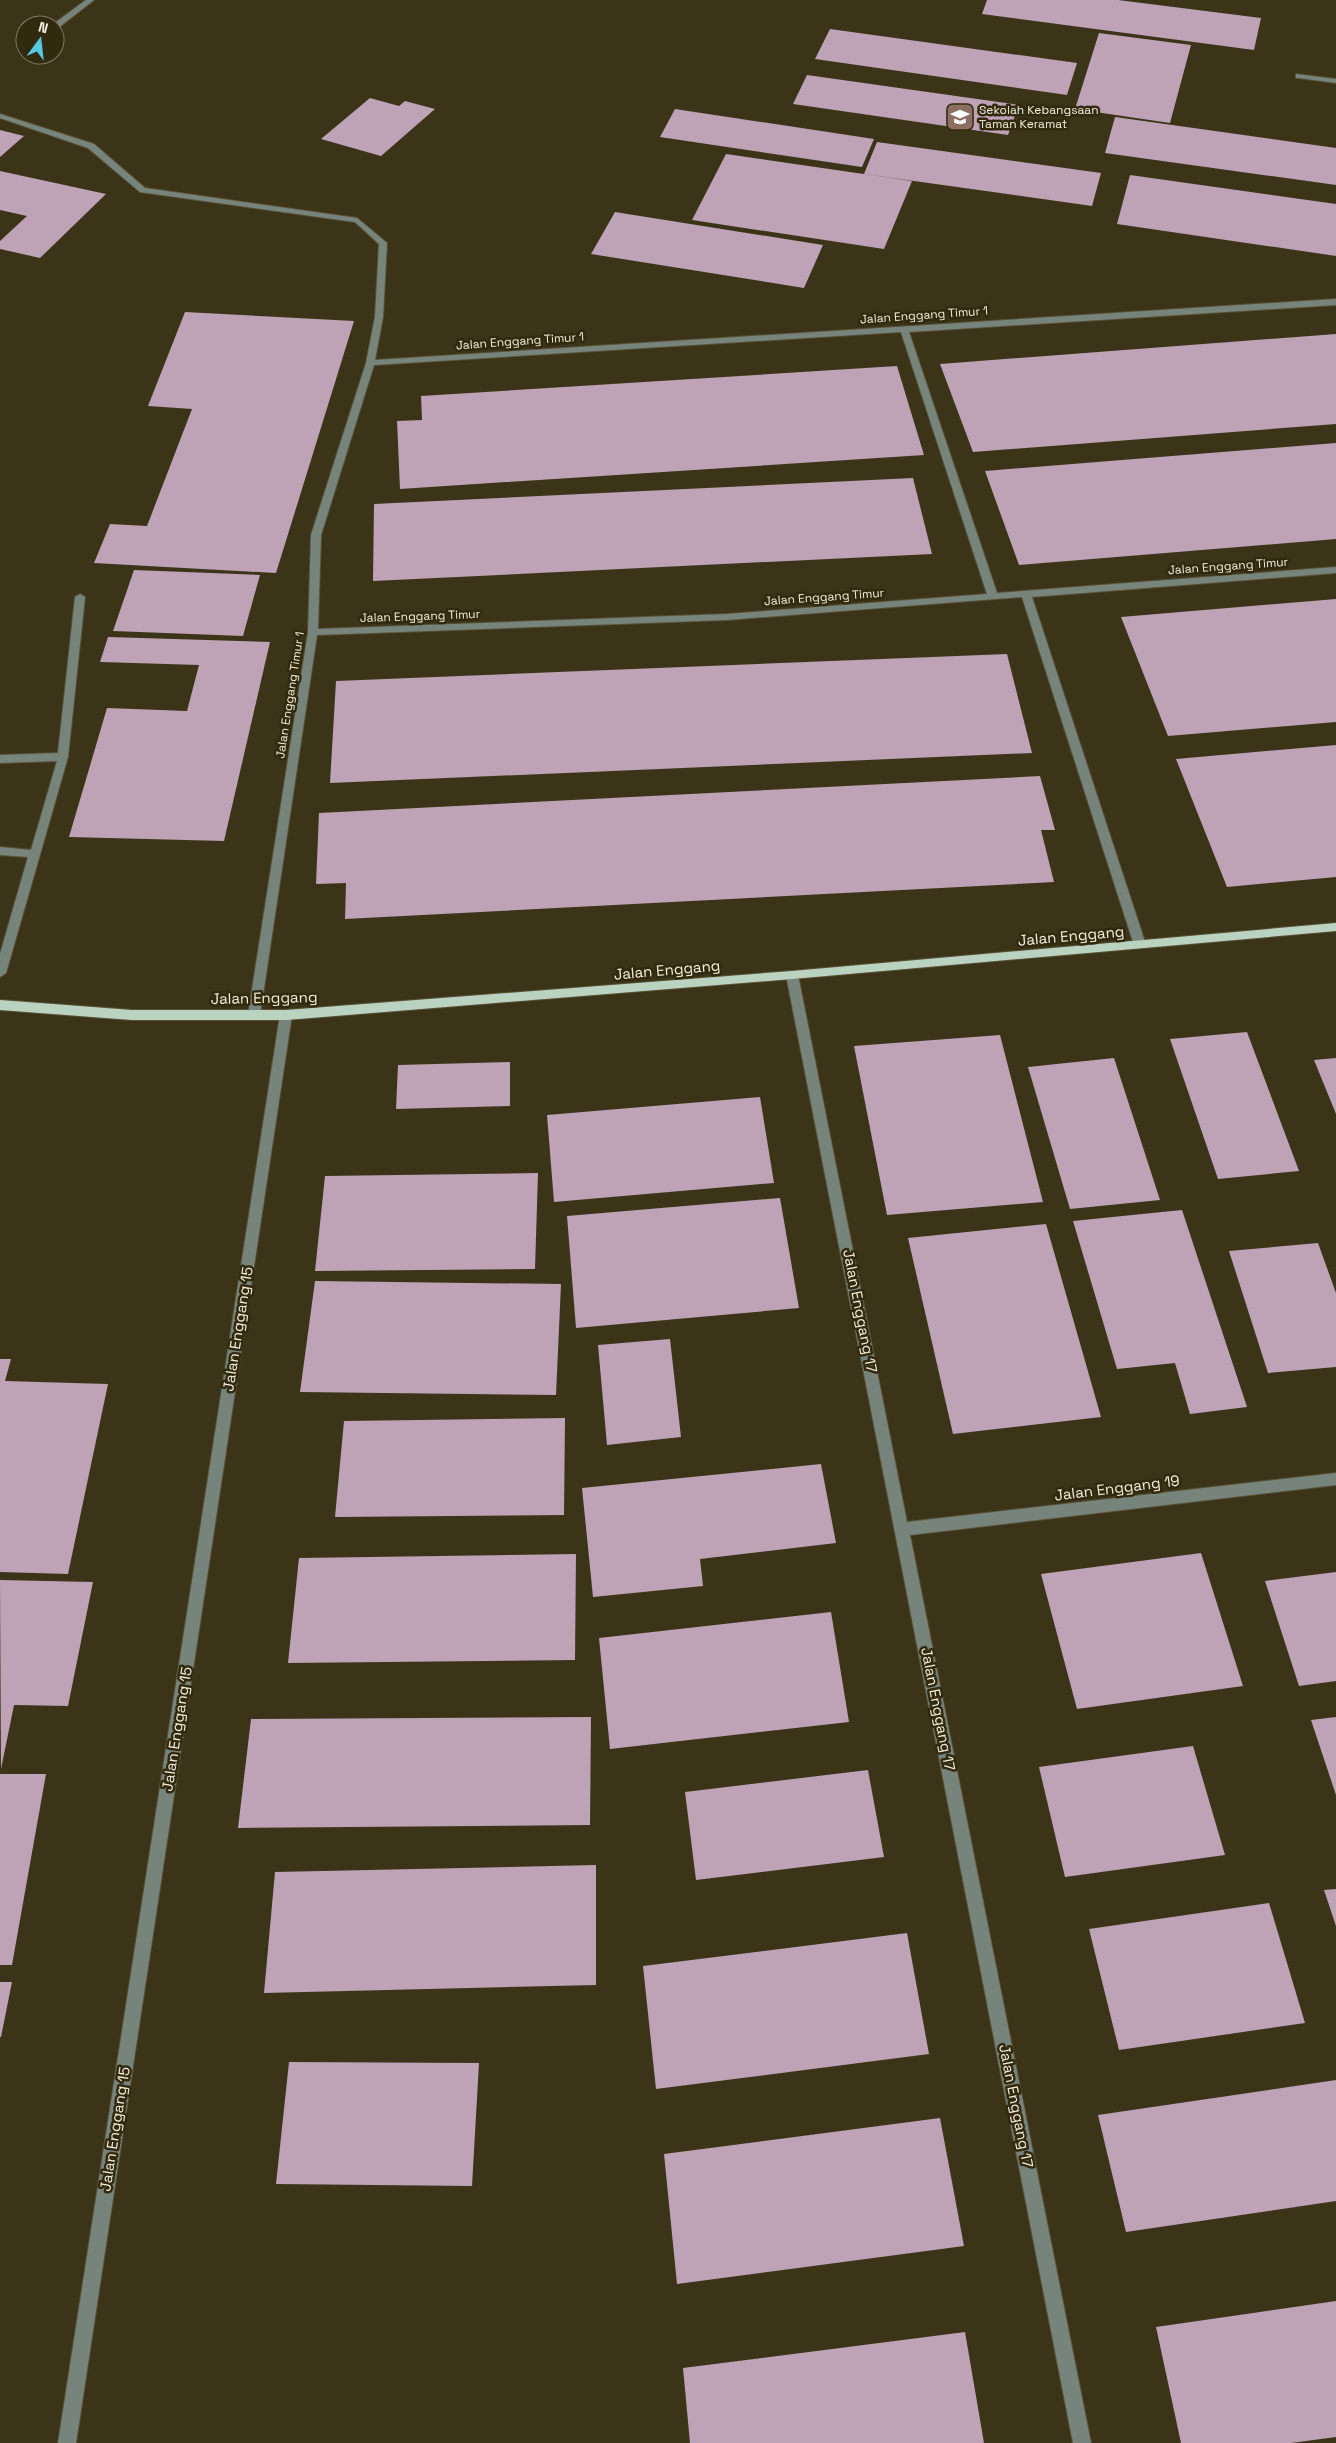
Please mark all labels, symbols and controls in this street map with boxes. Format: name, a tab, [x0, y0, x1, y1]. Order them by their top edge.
north arrow	[15, 15, 65, 65]
text: N	[36, 18, 50, 37]
school or university icon: Sekolah Kebangsaan Taman Keramat	[945, 102, 975, 132]
place label: Sekolah Kebangsaan Taman Keramat	[979, 102, 1099, 132]
street label: Jalan Enggang Timur 1	[859, 303, 989, 327]
street label: Jalan Enggang Timur 1	[455, 329, 585, 353]
street label: Jalan Enggang Timur	[1167, 554, 1289, 578]
street label: Jalan Enggang Timur	[763, 585, 885, 609]
street label: Jalan Enggang Timur	[360, 606, 481, 626]
street label: Jalan Enggang Timur 1	[272, 630, 308, 760]
street label: Jalan Enggang	[1017, 921, 1125, 950]
street label: Jalan Enggang	[613, 955, 721, 984]
street label: Jalan Enggang	[210, 987, 318, 1008]
street label: Jalan Enggang 17	[839, 1248, 882, 1374]
street label: Jalan Enggang 15	[218, 1265, 257, 1393]
street label: Jalan Enggang 19	[1053, 1470, 1181, 1505]
street label: Jalan Enggang 17	[917, 1646, 960, 1772]
street label: Jalan Enggang 15	[157, 1665, 196, 1793]
street label: Jalan Enggang 17	[995, 2043, 1038, 2169]
street label: Jalan Enggang 15	[95, 2065, 134, 2193]

